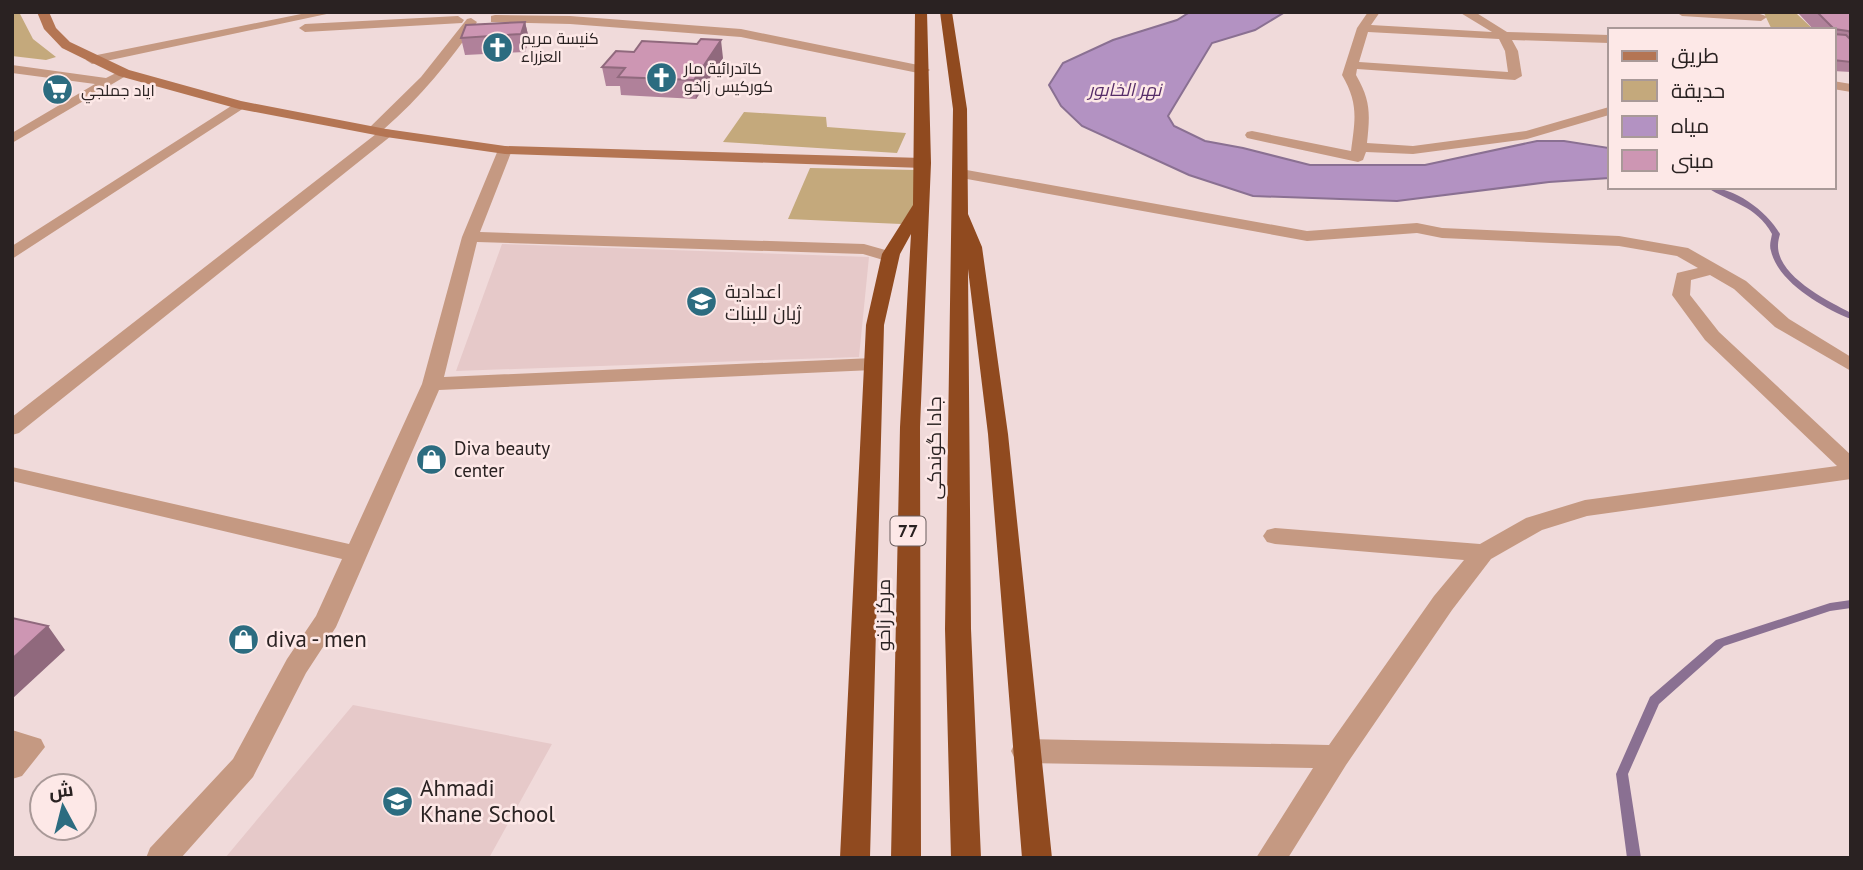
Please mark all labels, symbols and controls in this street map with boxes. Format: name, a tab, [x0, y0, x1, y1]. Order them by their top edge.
place label: كنيسة مريم العزراء	[521, 28, 599, 66]
legend	[1608, 28, 1835, 189]
church icon: كنيسة مريم العزراء	[481, 30, 515, 64]
text: طريق	[1671, 42, 1719, 69]
place label: كاتدرائية مار كوركيس زاخو	[683, 58, 773, 97]
church icon: كاتدرائية مار كوركيس زاخو	[644, 60, 678, 94]
supermarket icon: اياد جملجي	[41, 73, 75, 107]
text: حديقة	[1671, 77, 1725, 104]
water label: نهر الخابور	[1087, 78, 1164, 101]
place label: اياد جملجي	[81, 80, 155, 104]
text: مياه	[1671, 112, 1709, 139]
text: مبنى	[1671, 147, 1714, 174]
place label: اعدادية ژیان للبنات	[725, 279, 801, 325]
school or university icon: اعدادية ژیان للبنات	[685, 285, 719, 319]
street label: جادا گوندکی	[922, 396, 946, 500]
place label: Diva beauty center	[454, 436, 550, 482]
shop icon: Diva beauty center	[414, 442, 448, 476]
road number: 77	[890, 516, 926, 546]
street label: مركز زاخو	[871, 579, 895, 651]
shop icon: diva - men	[226, 622, 260, 656]
place label: diva - men	[266, 624, 367, 653]
north arrow	[28, 772, 98, 842]
place label: Ahmadi Khane School	[420, 773, 555, 828]
text: ش	[47, 777, 74, 804]
school or university icon: Ahmadi Khane School	[380, 784, 414, 818]

